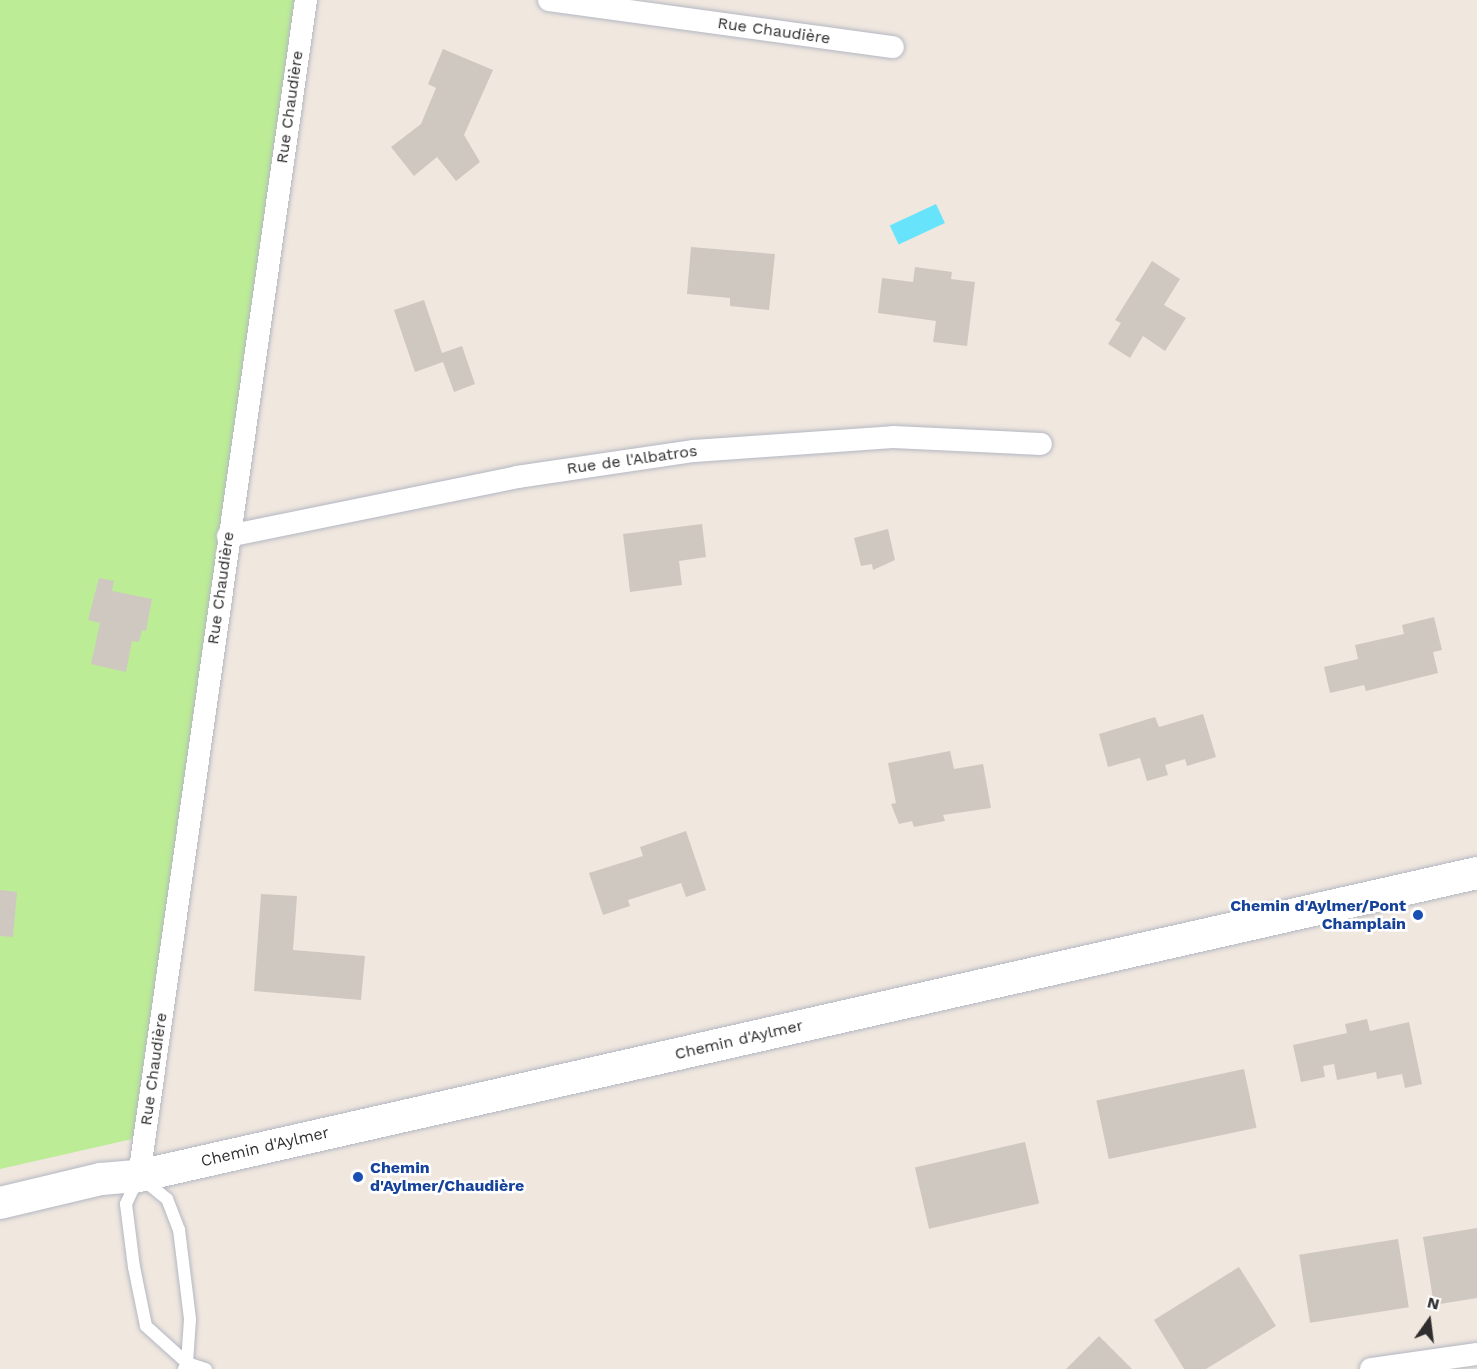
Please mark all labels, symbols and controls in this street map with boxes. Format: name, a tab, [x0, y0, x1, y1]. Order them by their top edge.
street label: Rue Chaudière	[716, 14, 832, 48]
street label: Rue Chaudière	[273, 49, 307, 165]
street label: Rue de l'Albatros	[565, 441, 699, 479]
street label: Rue Chaudière	[204, 530, 238, 646]
place label: Chemin d'Aylmer/Pont Champlain	[1230, 896, 1406, 934]
marker: Chemin d'Aylmer/Pont Champlain	[1411, 908, 1425, 922]
street label: Rue Chaudière	[137, 1011, 171, 1127]
street label: Chemin d'Aylmer	[673, 1016, 805, 1064]
street label: Chemin d'Aylmer	[199, 1123, 331, 1171]
place label: Chemin d'Aylmer/Chaudière	[370, 1158, 524, 1196]
marker: Chemin d'Aylmer/Chaudière	[351, 1170, 365, 1184]
north arrow	[1399, 1291, 1459, 1351]
text: N	[1425, 1292, 1442, 1314]

